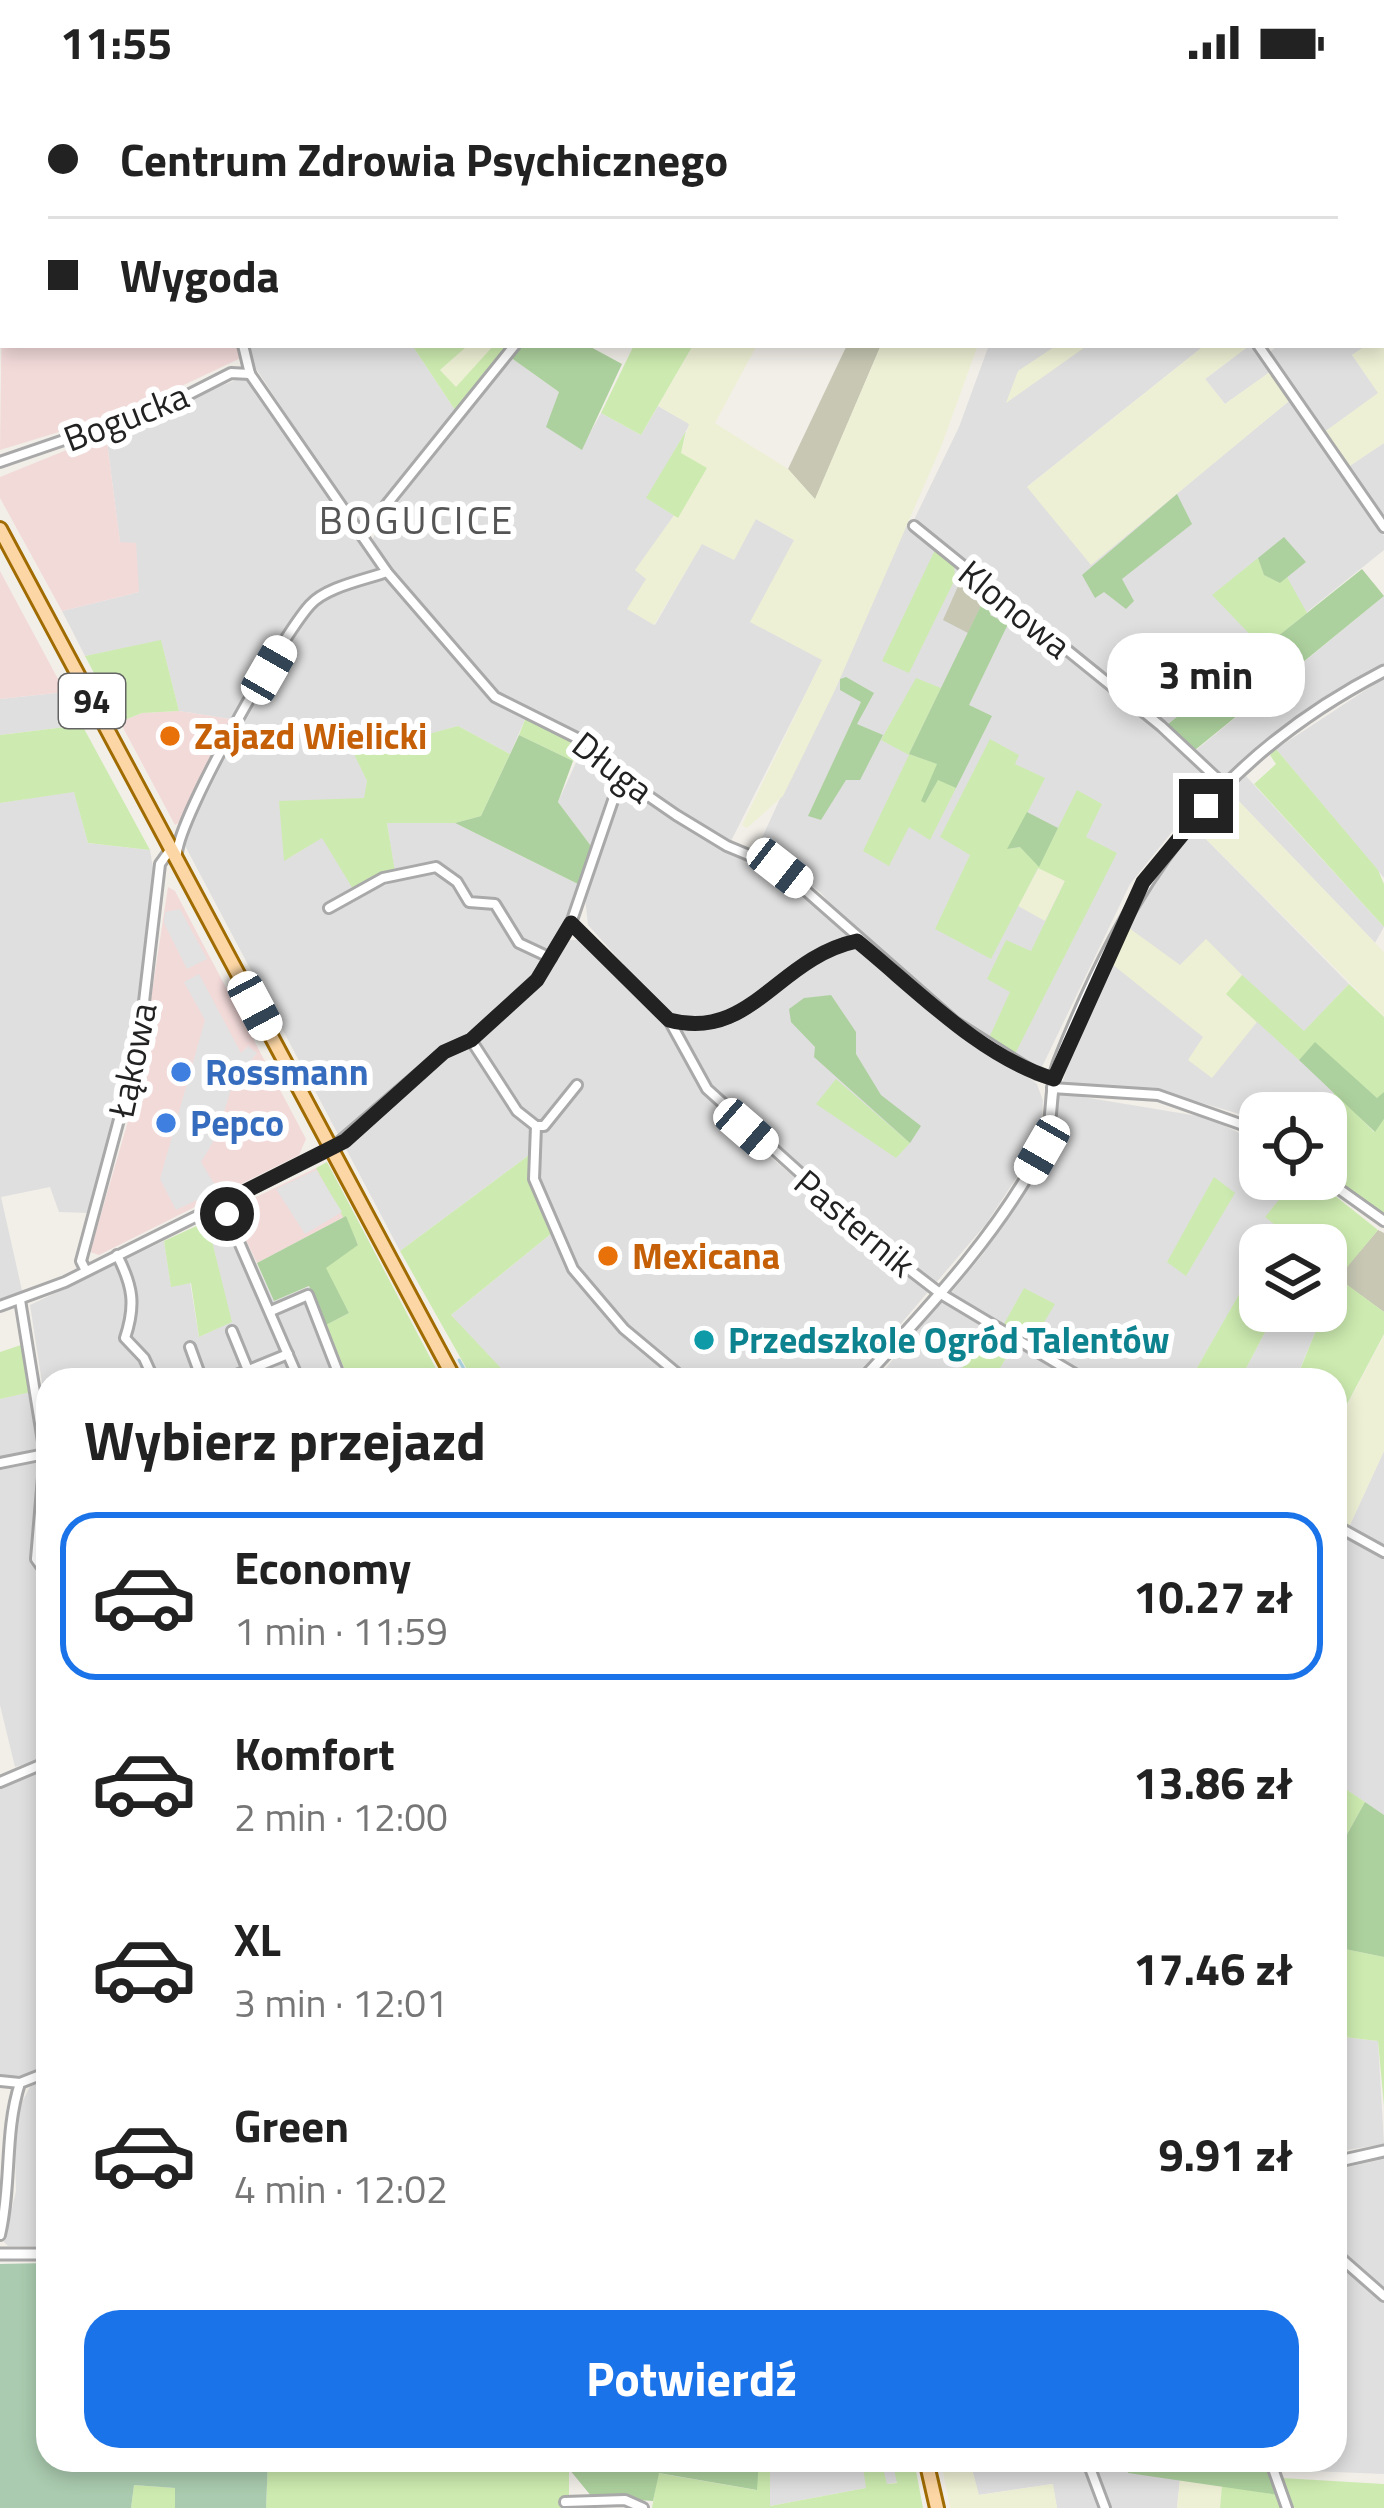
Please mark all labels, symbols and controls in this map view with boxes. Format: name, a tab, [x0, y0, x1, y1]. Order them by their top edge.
text: 11:55	[60, 8, 172, 76]
text: Centrum Zdrowia Psychicznego	[120, 125, 728, 193]
text: Wygoda	[120, 241, 280, 309]
street label: Bogucka	[55, 368, 196, 465]
district label: BOGUCICE	[319, 490, 515, 549]
street label: Klonowa	[947, 546, 1084, 671]
car	[235, 630, 303, 710]
callout: 3 min	[1107, 632, 1305, 716]
text: 3 min	[1159, 645, 1253, 704]
road number: 94	[59, 674, 125, 728]
place label: Zajazd Wielicki	[194, 708, 427, 763]
street label: Długa	[561, 717, 666, 816]
marker: Zajazd Wielicki	[157, 723, 183, 749]
route end	[1179, 779, 1233, 833]
car	[741, 832, 819, 904]
car	[222, 966, 288, 1046]
street label: Łąkowa	[92, 997, 170, 1123]
place label: Rossmann	[205, 1044, 369, 1099]
marker: Rossmann	[168, 1059, 194, 1085]
car	[707, 1092, 785, 1166]
map controls	[1239, 1092, 1347, 1332]
button: locate	[1239, 1092, 1347, 1200]
place label: Pepco	[190, 1095, 284, 1150]
marker: Pepco	[153, 1110, 179, 1136]
car	[1008, 1110, 1076, 1190]
street label: Pasternik	[783, 1155, 928, 1290]
route start	[200, 1187, 254, 1241]
button: layers	[1239, 1224, 1347, 1332]
place label: Mexicana	[632, 1228, 780, 1283]
marker: Mexicana	[595, 1243, 621, 1269]
place label: Przedszkole Ogród Talentów	[728, 1312, 1169, 1367]
marker: Przedszkole Ogród Talentów	[691, 1327, 717, 1353]
text: Wybierz przejazd	[84, 1399, 486, 1481]
text: Economy	[234, 1533, 411, 1601]
icon: car	[90, 1542, 198, 1650]
text: 10.27 zł	[1133, 1562, 1293, 1630]
text: 1 min · 11:59	[234, 1601, 448, 1660]
text: Komfort	[234, 1719, 395, 1787]
icon: car	[90, 1728, 198, 1836]
text: 13.86 zł	[1133, 1748, 1293, 1816]
text: 2 min · 12:00	[234, 1787, 448, 1846]
text: XL	[234, 1905, 281, 1973]
icon: car	[90, 1914, 198, 2022]
text: 17.46 zł	[1133, 1934, 1293, 2002]
text: 3 min · 12:01	[234, 1973, 448, 2032]
text: Green	[234, 2091, 349, 2159]
icon: car	[90, 2100, 198, 2208]
text: 9.91 zł	[1158, 2120, 1293, 2188]
text: 4 min · 12:02	[234, 2159, 448, 2218]
button: Potwierdź	[84, 2310, 1299, 2448]

